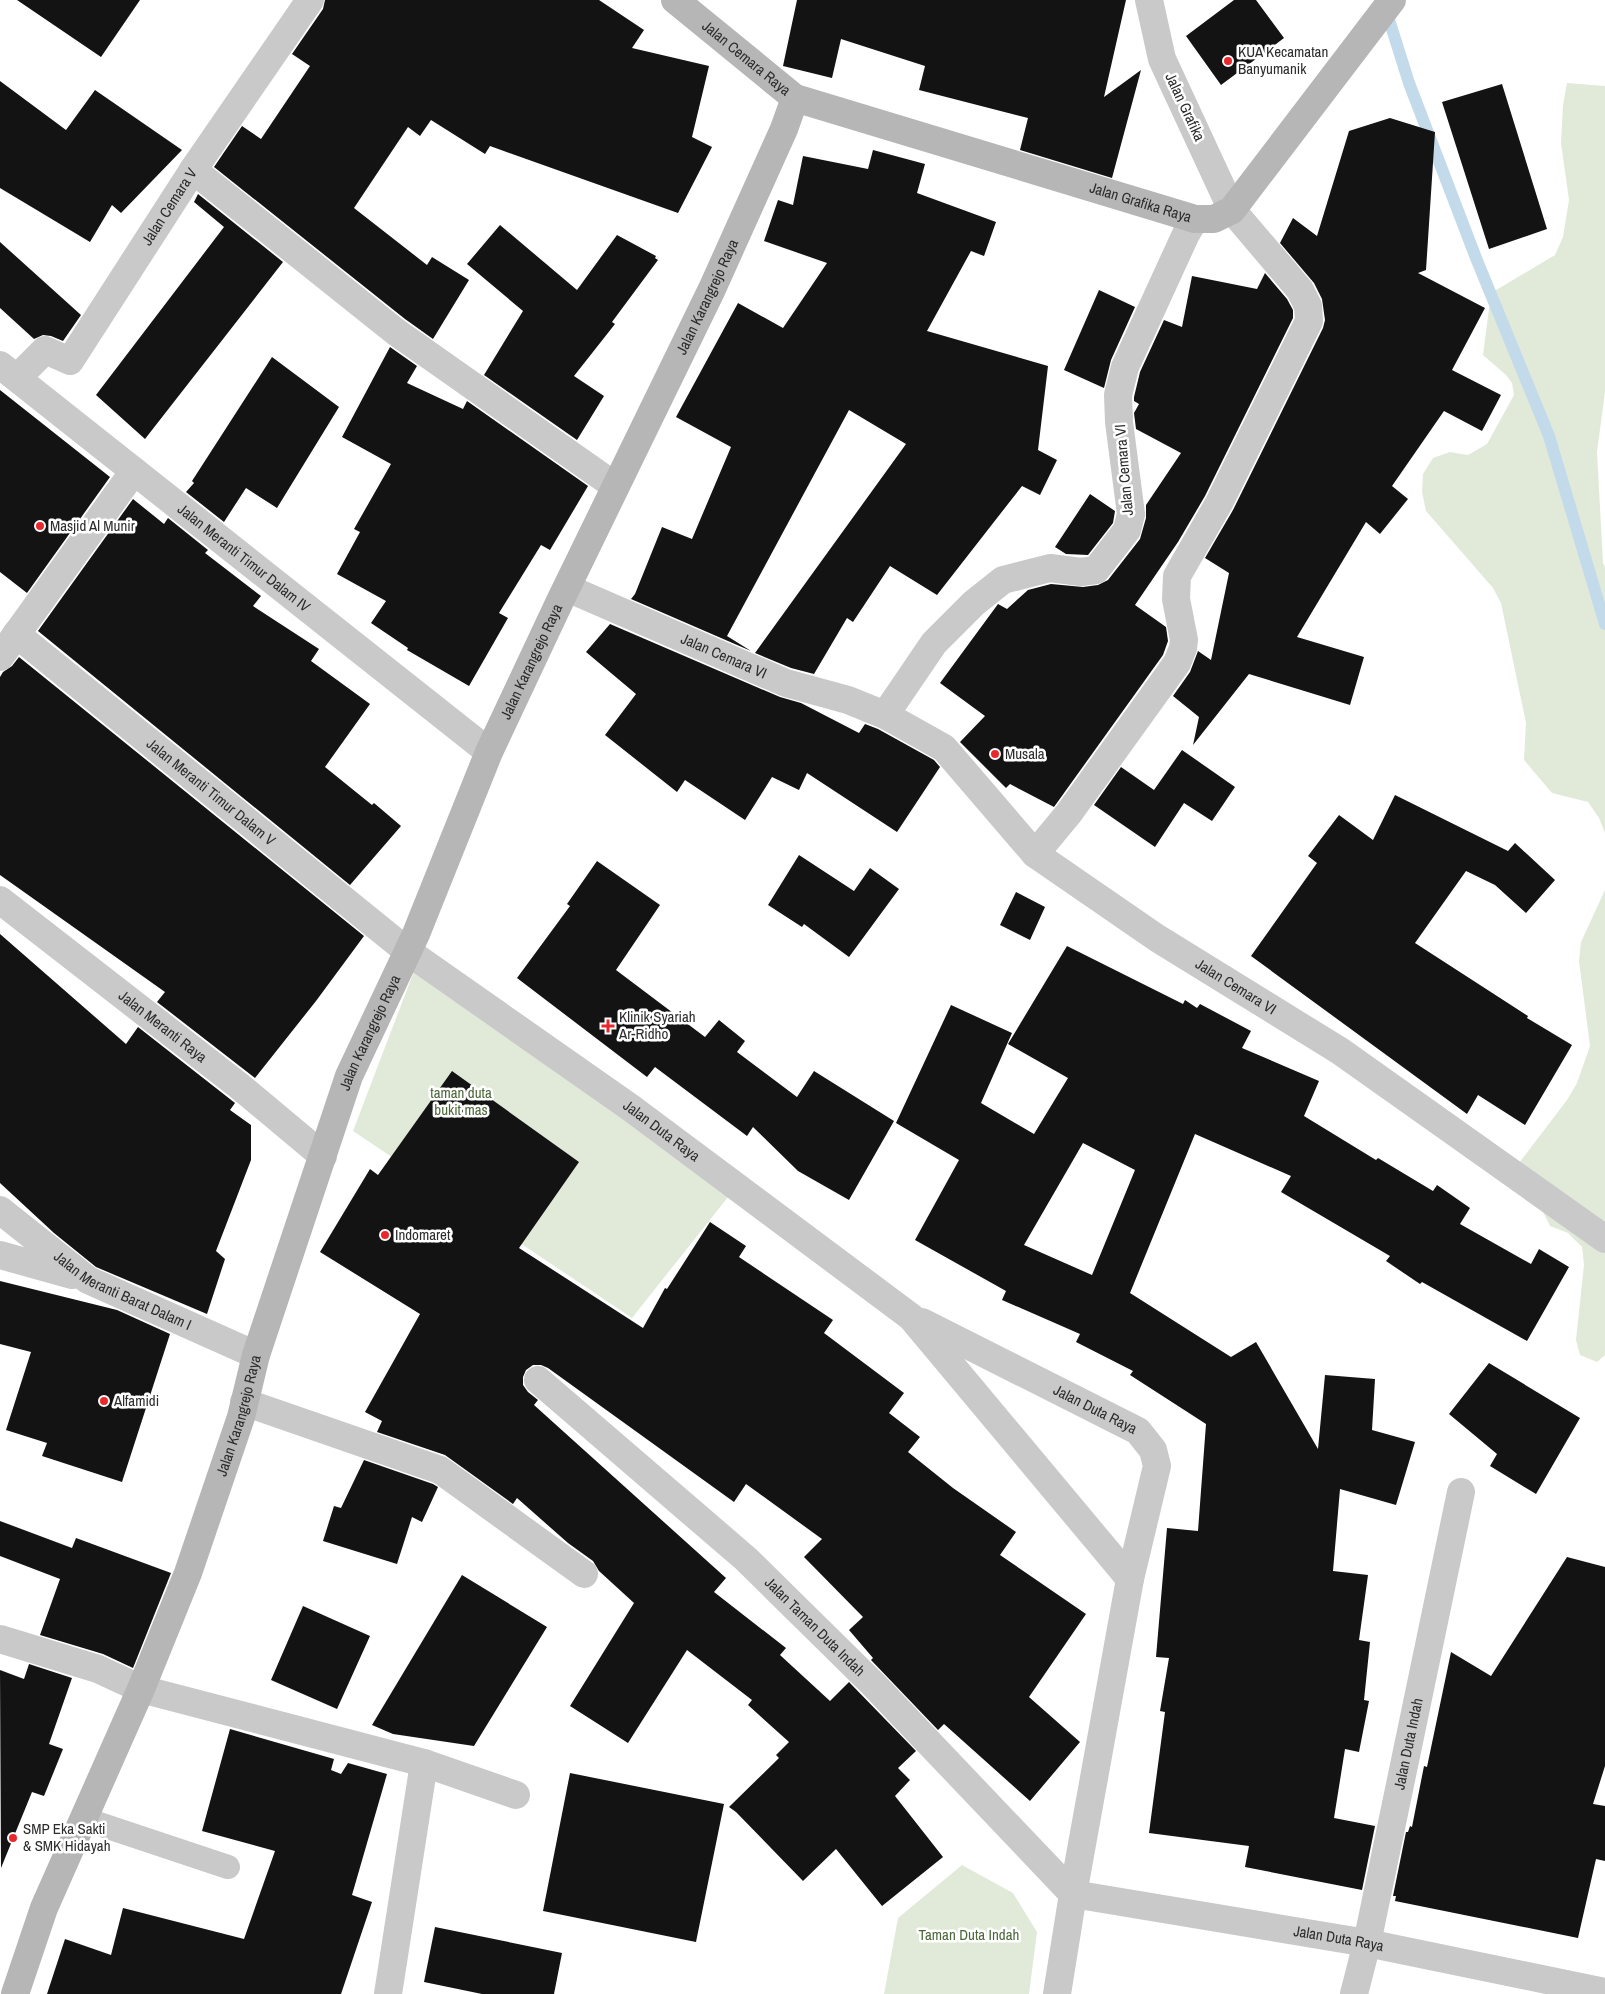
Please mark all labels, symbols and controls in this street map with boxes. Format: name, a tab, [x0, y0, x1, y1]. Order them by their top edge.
street label: Jalan Cemara Raya	[698, 15, 795, 100]
place label: KUA Kecamatan Banyumanik	[1238, 41, 1328, 79]
marker: KUA Kecamatan Banyumanik	[1222, 55, 1234, 67]
street label: Jalan Grafika	[1160, 69, 1210, 145]
street label: Jalan Cemara V	[136, 163, 202, 249]
street label: Jalan Grafika Raya	[1087, 177, 1194, 227]
street label: Jalan Karangrejo Raya	[671, 236, 743, 358]
street label: Jalan Cemara VI	[1109, 423, 1138, 517]
street label: Jalan Meranti Timur Dalam IV	[173, 499, 315, 617]
place label: Masjid Al Munir	[50, 515, 135, 536]
marker: Masjid Al Munir	[34, 520, 46, 532]
street label: Jalan Karangrejo Raya	[495, 600, 567, 723]
street label: Jalan Cemara VI	[678, 628, 770, 683]
street label: Jalan Meranti Timur Dalam V	[142, 733, 281, 851]
place label: Musala	[1005, 743, 1045, 764]
marker: Musala	[989, 748, 1001, 760]
street label: Jalan Cemara VI	[1192, 953, 1281, 1019]
street label: Jalan Karangrejo Raya	[334, 971, 405, 1093]
street label: Jalan Meranti Raya	[114, 985, 212, 1067]
place label: Klinik Syariah Ar-Ridho	[618, 1006, 696, 1044]
marker: Klinik Syariah Ar-Ridho	[601, 1019, 615, 1033]
park label: taman duta bukit mas	[430, 1082, 492, 1120]
street label: Jalan Duta Raya	[619, 1095, 705, 1166]
place label: Indomaret	[395, 1224, 451, 1245]
marker: Indomaret	[379, 1229, 391, 1241]
street label: Jalan Meranti Barat Dalam I	[50, 1246, 195, 1335]
street label: Jalan Karangrejo Raya	[211, 1353, 266, 1479]
street label: Jalan Duta Raya	[1050, 1379, 1141, 1439]
place label: Alfamidi	[113, 1390, 159, 1411]
marker: Alfamidi	[98, 1395, 110, 1407]
street label: Jalan Taman Duta Indah	[760, 1572, 870, 1681]
street label: Jalan Duta Indah	[1388, 1696, 1428, 1792]
place label: SMP Eka Sakti & SMK Hidayah	[23, 1818, 111, 1856]
marker: SMP Eka Sakti & SMK Hidayah	[7, 1832, 19, 1844]
street label: Jalan Duta Raya	[1292, 1920, 1386, 1956]
park label: Taman Duta Indah	[919, 1924, 1019, 1945]

